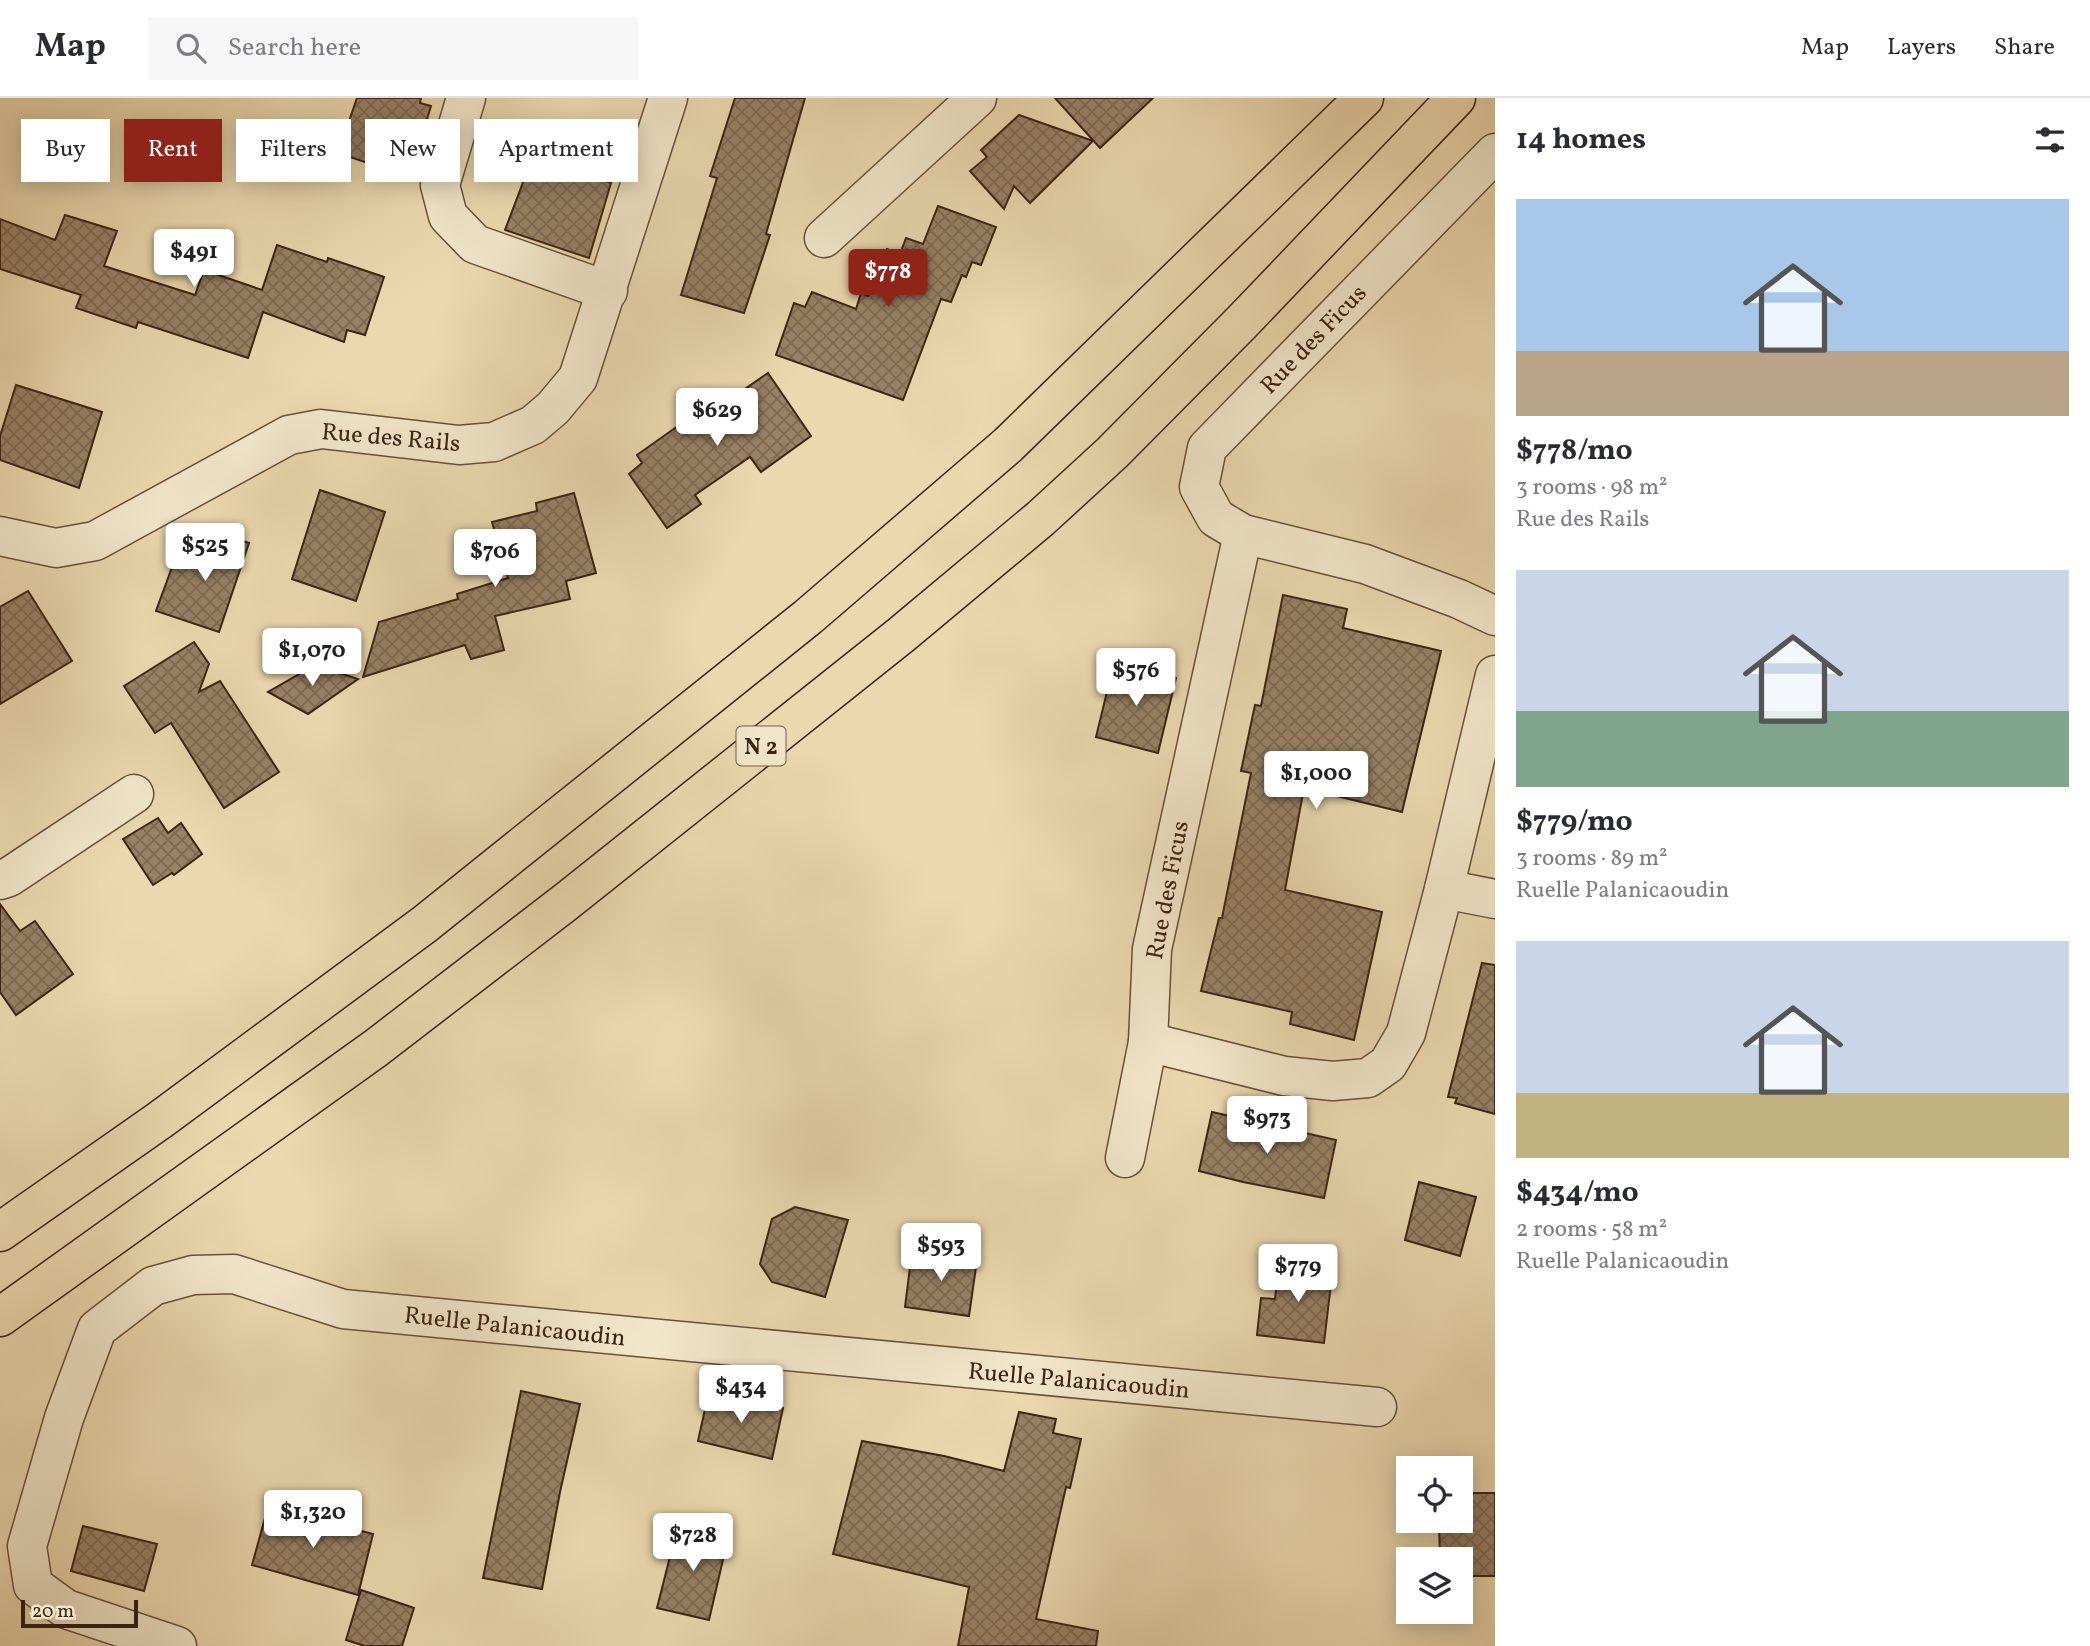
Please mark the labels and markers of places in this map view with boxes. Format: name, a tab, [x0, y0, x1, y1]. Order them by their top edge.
pin: $491	[153, 230, 235, 289]
pin: $778	[847, 250, 929, 309]
pin: $629	[676, 388, 758, 448]
pin: $525	[164, 524, 246, 583]
pin: $706	[454, 530, 536, 589]
pin: $1,070	[255, 628, 369, 688]
pin: $576	[1095, 648, 1177, 708]
pin: $1,000	[1259, 752, 1373, 811]
pin: $973	[1226, 1096, 1308, 1156]
pin: $593	[900, 1224, 982, 1283]
pin: $779	[1257, 1244, 1339, 1304]
pin: $434	[700, 1366, 782, 1425]
pin: $1,320	[256, 1490, 370, 1550]
pin: $728	[652, 1514, 734, 1573]

